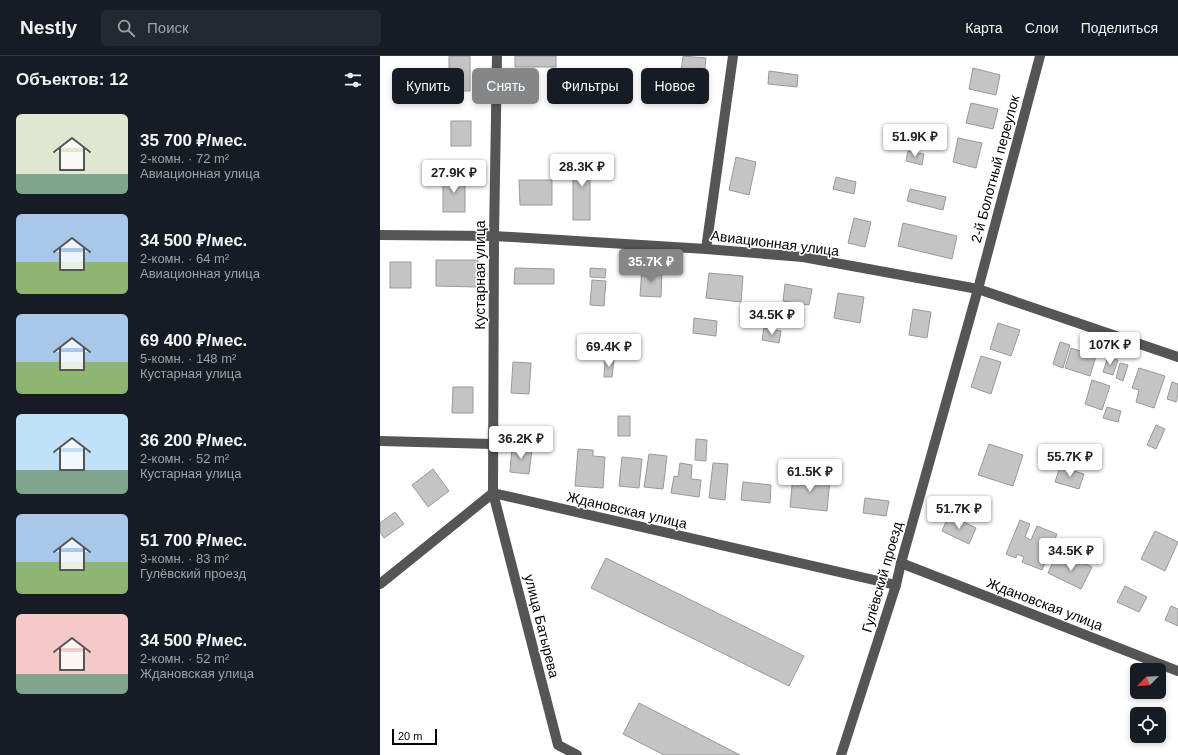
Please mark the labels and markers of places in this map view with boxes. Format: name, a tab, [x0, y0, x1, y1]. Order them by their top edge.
pin: 51.9K ₽	[878, 124, 952, 158]
pin: 28.3K ₽	[545, 154, 619, 188]
pin: 27.9K ₽	[417, 160, 491, 194]
pin: 35.7K ₽	[614, 249, 688, 283]
pin: 34.5K ₽	[735, 302, 809, 336]
pin: 107K ₽	[1077, 332, 1143, 366]
pin: 69.4K ₽	[572, 334, 646, 368]
pin: 36.2K ₽	[484, 426, 558, 460]
pin: 55.7K ₽	[1033, 444, 1107, 478]
pin: 61.5K ₽	[773, 459, 847, 493]
pin: 51.7K ₽	[922, 496, 996, 530]
pin: 34.5K ₽	[1034, 538, 1108, 572]

